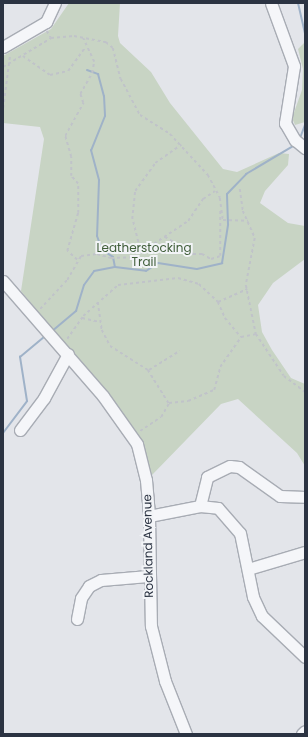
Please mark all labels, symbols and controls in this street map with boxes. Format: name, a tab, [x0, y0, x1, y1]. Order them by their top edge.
park label: Leatherstocking Trail	[96, 241, 192, 269]
street label: Rockland Avenue	[140, 494, 156, 598]

